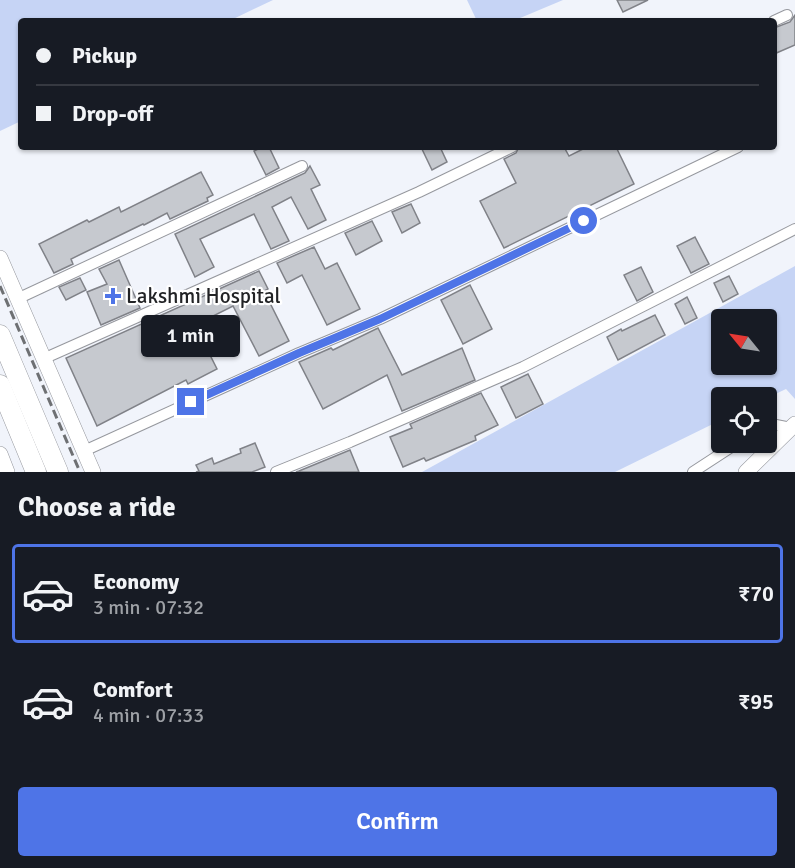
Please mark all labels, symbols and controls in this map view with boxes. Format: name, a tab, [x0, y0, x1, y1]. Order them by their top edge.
text: Pickup	[72, 42, 137, 69]
text: Drop-off	[72, 100, 153, 127]
route start	[570, 207, 597, 234]
place label: Lakshmi Hospital	[126, 283, 281, 309]
marker: Lakshmi Hospital	[104, 287, 122, 305]
north arrow	[711, 309, 777, 375]
map controls	[711, 309, 777, 453]
callout: 1 min	[142, 315, 240, 357]
text: 1 min	[167, 323, 214, 348]
button: locate	[711, 387, 777, 453]
route end	[177, 388, 204, 415]
text: Choose a ride	[18, 491, 176, 524]
icon: car	[21, 567, 75, 621]
text: Economy	[93, 568, 179, 595]
text: ₹70	[738, 580, 774, 607]
text: 3 min · 07:32	[93, 595, 204, 620]
icon: car	[21, 675, 75, 729]
text: Comfort	[93, 676, 173, 703]
text: ₹95	[738, 688, 774, 715]
text: 4 min · 07:33	[93, 703, 204, 728]
button: Confirm	[18, 787, 777, 856]

